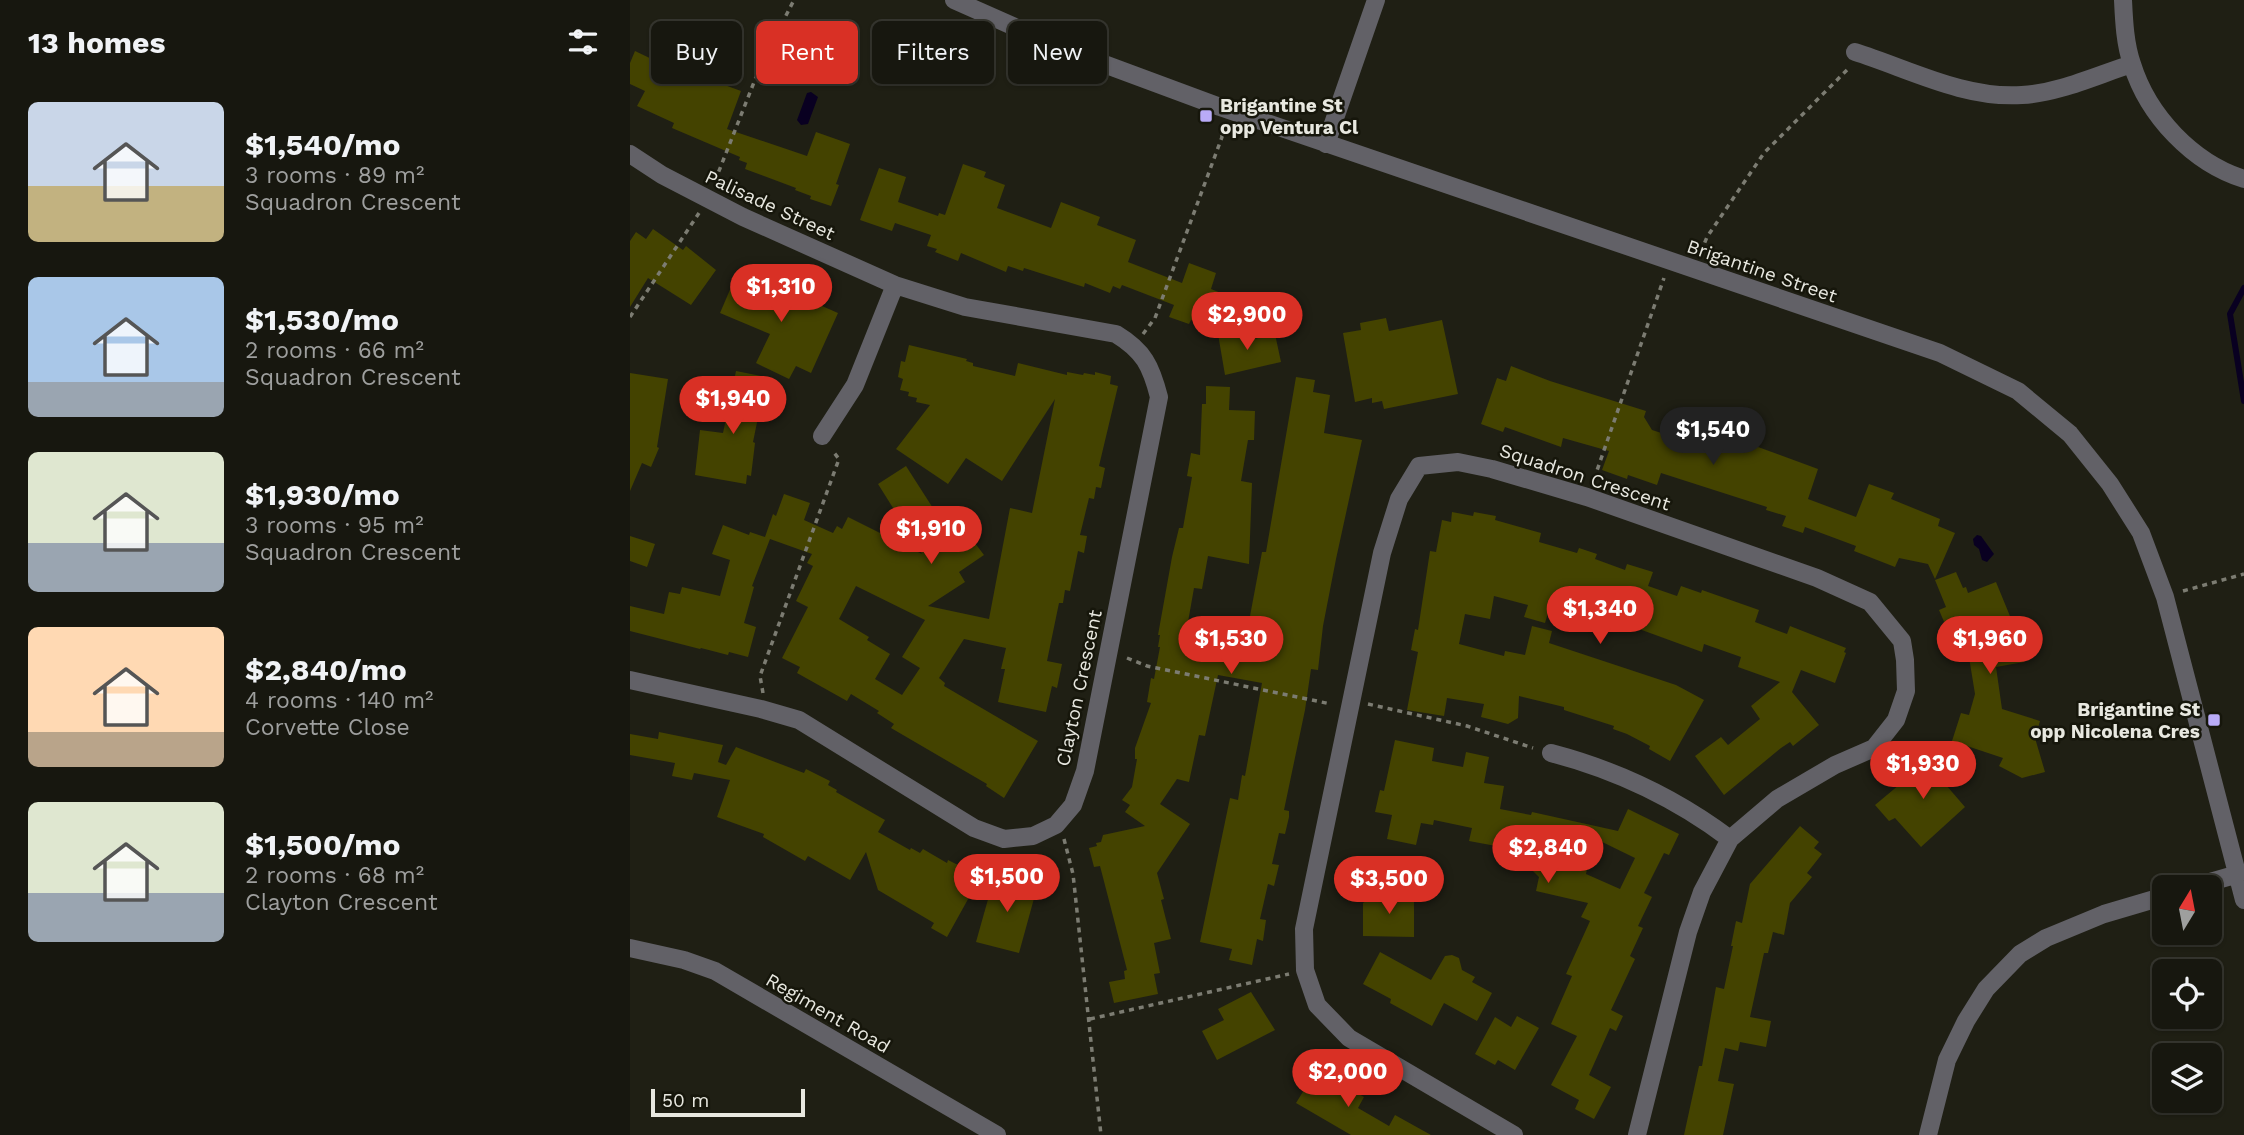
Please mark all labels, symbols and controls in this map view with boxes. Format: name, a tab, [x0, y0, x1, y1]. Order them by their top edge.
chip: Buy	[651, 21, 742, 84]
chip: Rent	[756, 21, 858, 84]
chip: Filters	[872, 21, 994, 84]
chip: New	[1008, 21, 1107, 84]
icon: filters	[564, 23, 602, 61]
text: 13 homes	[28, 25, 165, 60]
place label: Brigantine St opp Ventura Cl	[1220, 94, 1359, 139]
marker: Brigantine St opp Ventura Cl	[1198, 108, 1214, 124]
text: $1,540/mo	[245, 127, 401, 162]
icon: home	[84, 130, 168, 214]
text: 3 rooms · 89 m²	[245, 162, 424, 189]
street label: Palisade Street	[701, 165, 839, 245]
text: Squadron Crescent	[245, 189, 461, 216]
street label: Brigantine Street	[1684, 235, 1840, 307]
pin: $1,310	[724, 264, 838, 324]
text: $1,310	[746, 273, 816, 300]
pin: $2,900	[1190, 292, 1304, 352]
text: $2,900	[1208, 301, 1286, 328]
text: $1,530/mo	[245, 302, 399, 337]
icon: home	[84, 305, 168, 389]
text: 2 rooms · 66 m²	[245, 337, 424, 364]
text: Squadron Crescent	[245, 364, 461, 391]
pin: $1,940	[676, 376, 790, 436]
text: $1,940	[695, 385, 771, 412]
pin: $1,540	[1656, 407, 1770, 467]
text: $1,540	[1676, 416, 1750, 443]
street label: Squadron Crescent	[1497, 439, 1673, 515]
text: $1,930/mo	[245, 477, 400, 512]
icon: home	[84, 480, 168, 564]
pin: $1,910	[874, 506, 988, 566]
text: 3 rooms · 95 m²	[245, 512, 424, 539]
text: $1,910	[896, 515, 966, 542]
text: Squadron Crescent	[245, 539, 461, 566]
pin: $1,340	[1543, 586, 1657, 646]
text: $1,340	[1563, 595, 1637, 622]
street label: Clayton Crescent	[1051, 608, 1107, 768]
pin: $1,530	[1174, 616, 1288, 676]
pin: $1,960	[1933, 616, 2047, 676]
text: $1,530	[1194, 625, 1268, 652]
text: $1,960	[1953, 625, 2027, 652]
text: $2,840/mo	[245, 652, 407, 687]
icon: home	[84, 655, 168, 739]
text: 4 rooms · 140 m²	[245, 687, 433, 714]
place label: Brigantine St opp Nicolena Cres	[2030, 698, 2201, 743]
marker: Brigantine St opp Nicolena Cres	[2206, 712, 2222, 728]
text: Corvette Close	[245, 714, 410, 741]
pin: $1,930	[1866, 742, 1980, 801]
text: $1,930	[1886, 750, 1960, 777]
pin: $2,840	[1491, 826, 1605, 885]
text: $1,500/mo	[245, 827, 401, 862]
icon: home	[84, 830, 168, 914]
text: $2,840	[1508, 834, 1588, 861]
pin: $1,500	[950, 855, 1064, 914]
pin: $3,500	[1332, 856, 1446, 916]
text: 2 rooms · 68 m²	[245, 862, 424, 889]
text: $1,500	[970, 863, 1044, 890]
text: $3,500	[1350, 865, 1428, 892]
north arrow	[2152, 875, 2222, 945]
map controls	[2152, 875, 2222, 1113]
text: Clayton Crescent	[245, 889, 438, 916]
button: locate	[2152, 959, 2222, 1029]
street label: Regiment Road	[762, 968, 894, 1058]
button: layers	[2152, 1043, 2222, 1113]
pin: $2,000	[1291, 1050, 1405, 1109]
text: $2,000	[1308, 1058, 1388, 1085]
scale bar	[651, 1086, 805, 1118]
text: 50 m	[662, 1089, 709, 1112]

